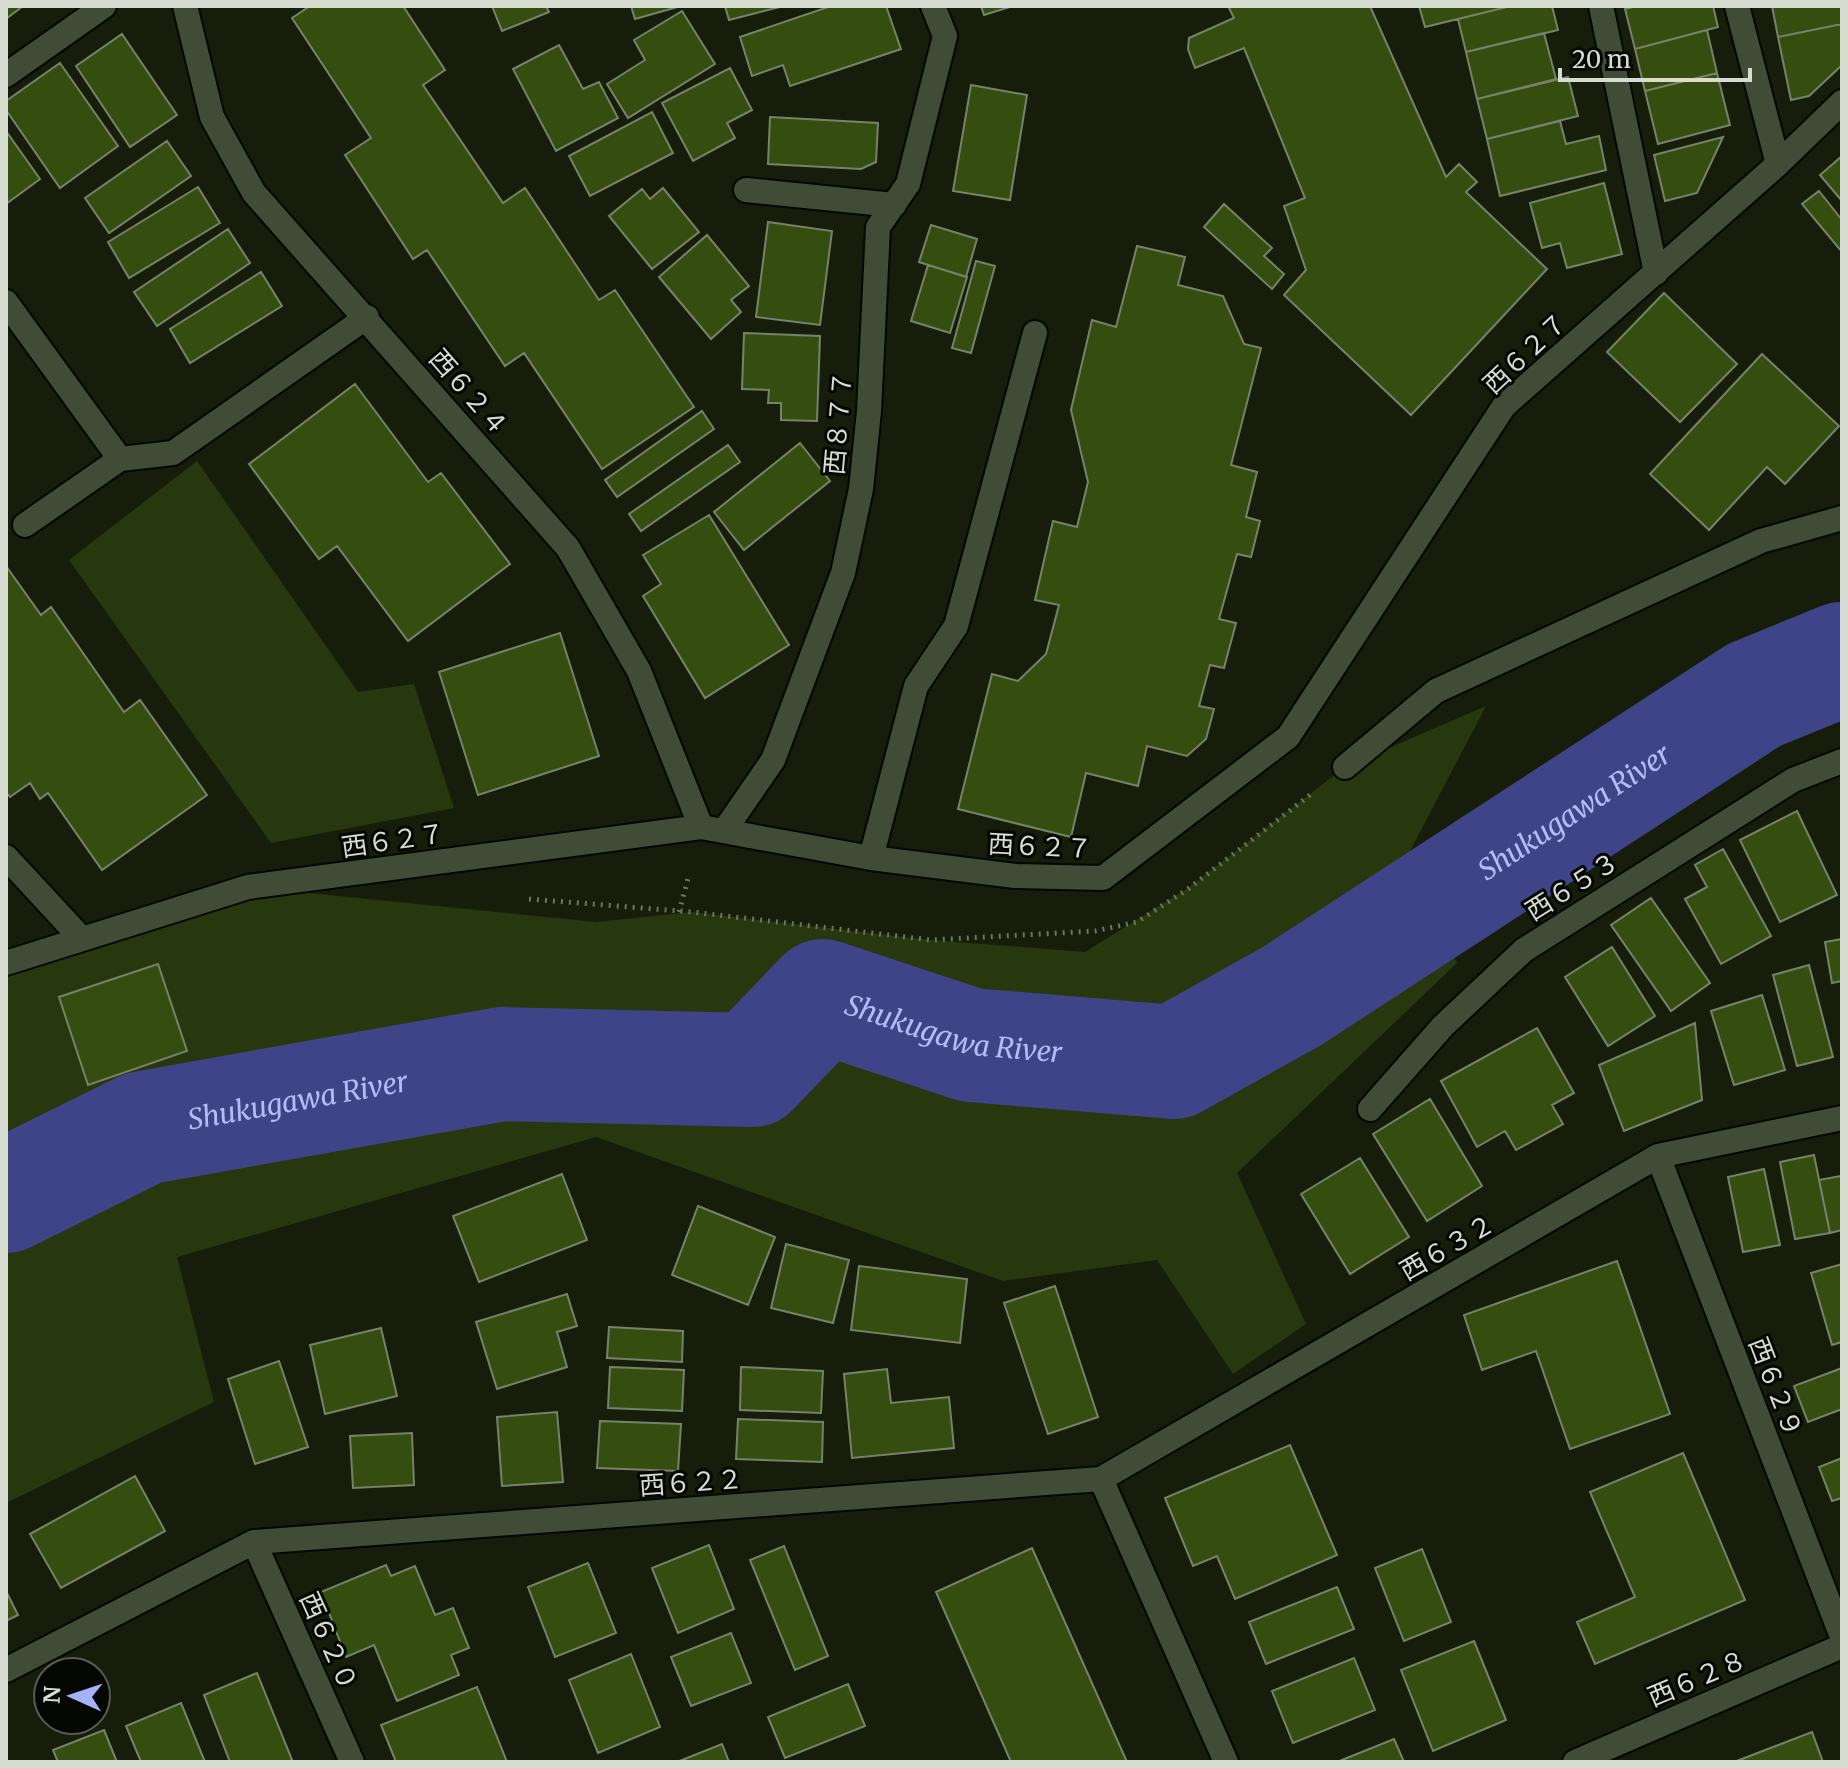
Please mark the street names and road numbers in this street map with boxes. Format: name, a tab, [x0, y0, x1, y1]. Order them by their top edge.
street label: 西６２７	[1476, 305, 1574, 401]
street label: 西６２４	[422, 342, 516, 442]
street label: 西８７７	[817, 370, 859, 476]
street label: 西６２７	[339, 816, 447, 864]
street label: 西６２７	[987, 827, 1093, 865]
street label: 西６５３	[1519, 844, 1625, 928]
street label: 西６３２	[1394, 1207, 1500, 1287]
street label: 西６２９	[1742, 1333, 1810, 1441]
street label: 西６２２	[638, 1462, 744, 1502]
street label: 西６２０	[293, 1587, 365, 1695]
street label: 西６２８	[1643, 1642, 1751, 1714]

